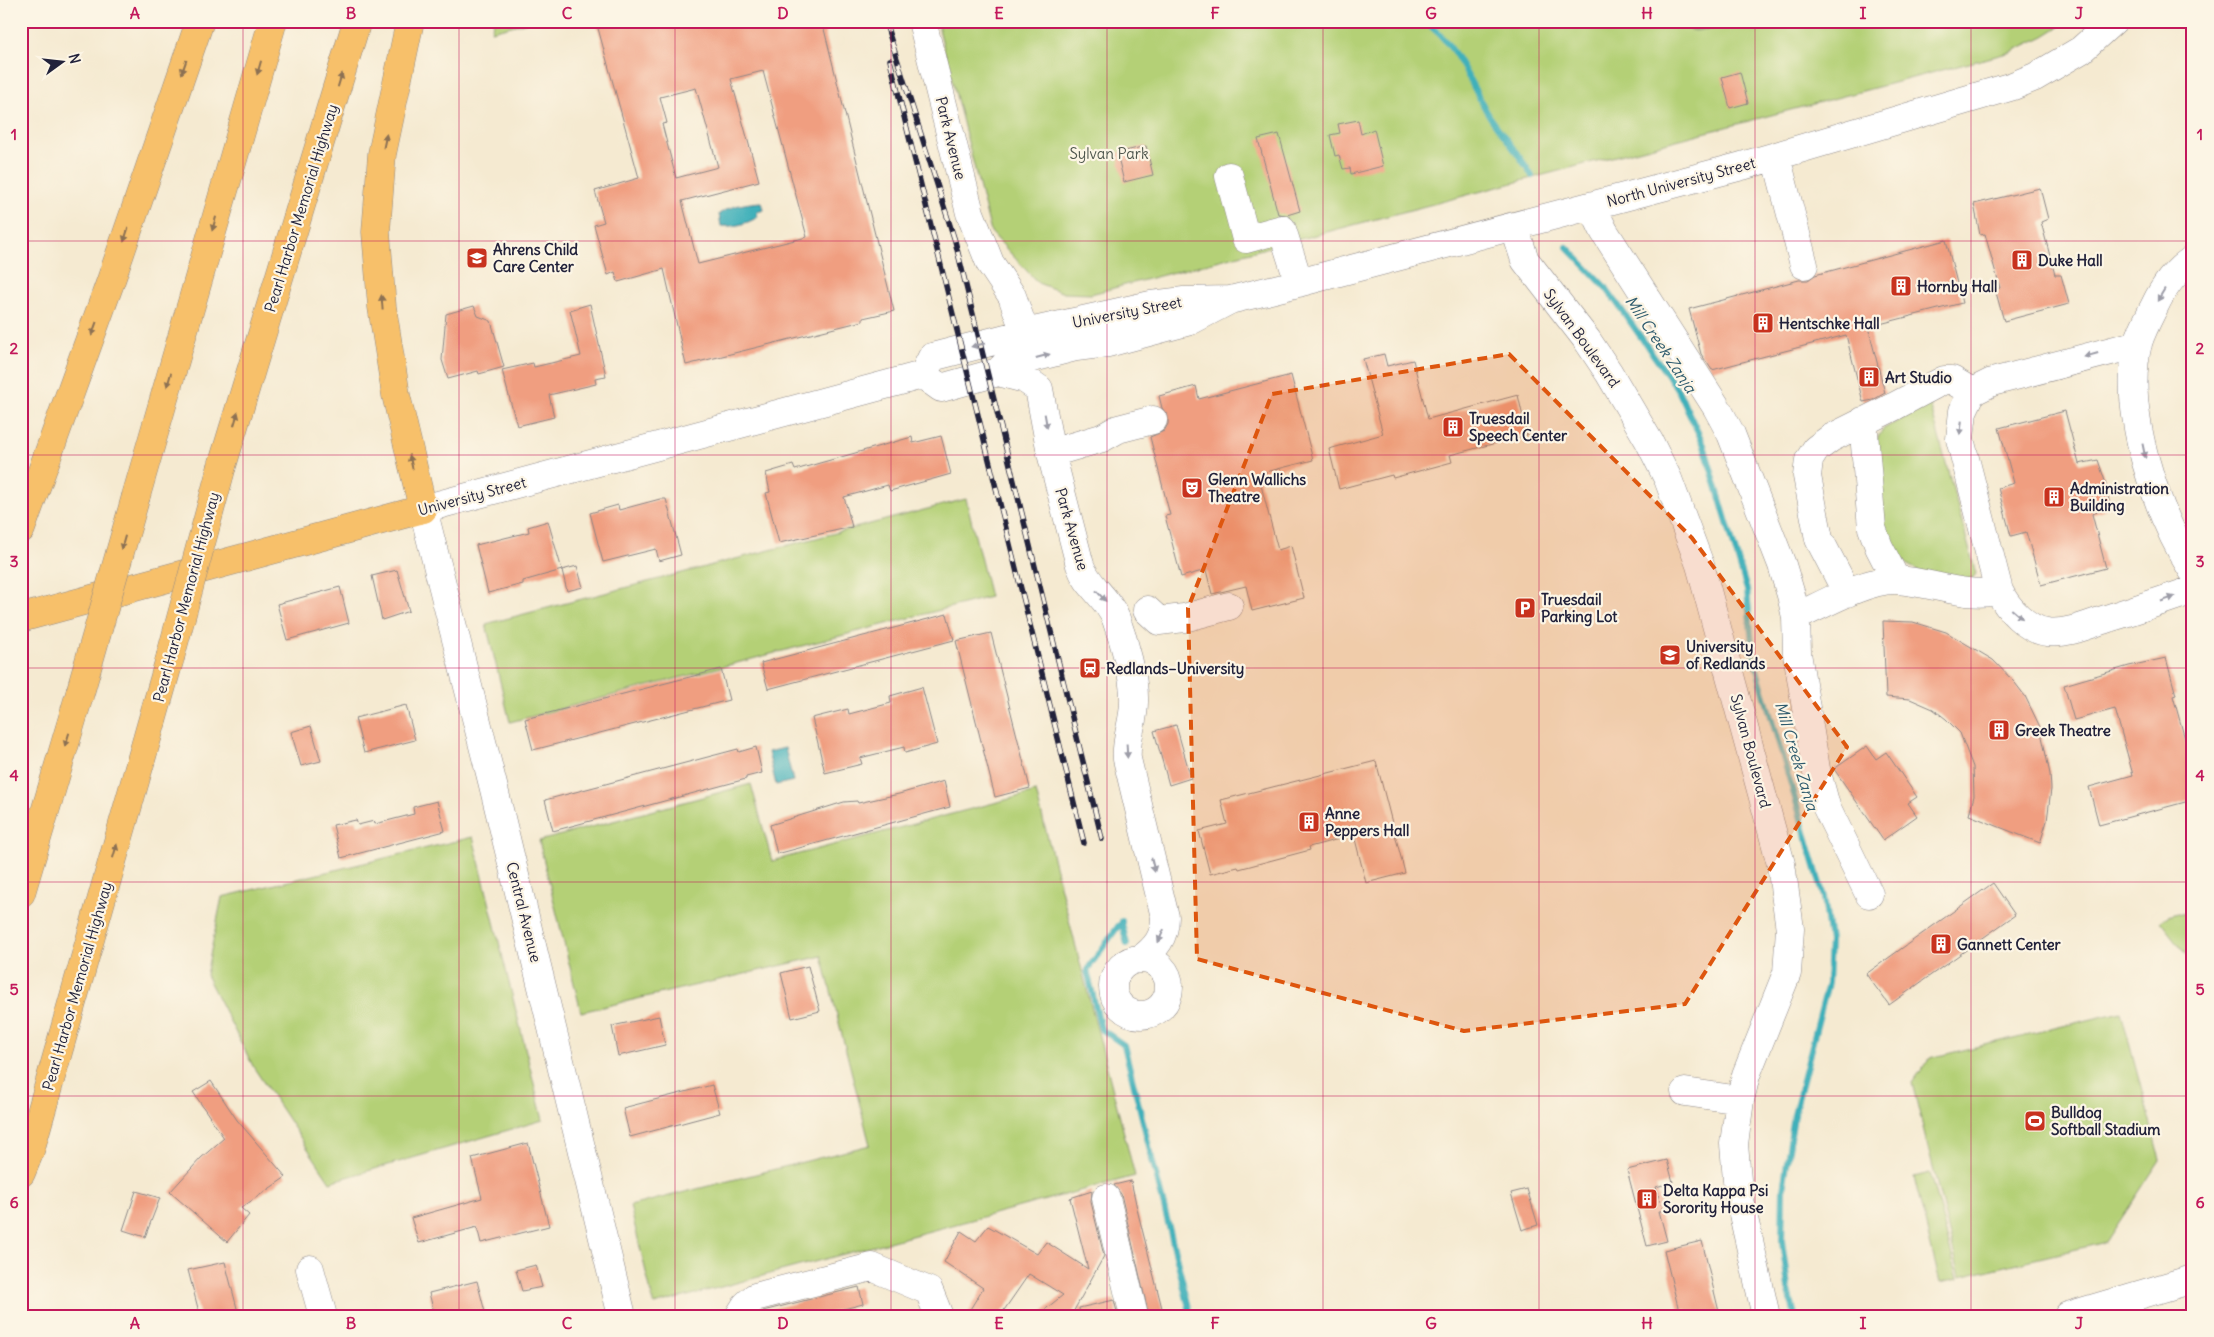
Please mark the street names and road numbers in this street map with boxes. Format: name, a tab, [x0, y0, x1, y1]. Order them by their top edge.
street label: Park Avenue	[932, 95, 970, 181]
street label: Pearl Harbor Memorial Highway	[260, 102, 342, 314]
street label: North University Street	[1605, 153, 1757, 211]
street label: Sylvan Boulevard	[1540, 285, 1624, 391]
street label: University Street	[1071, 292, 1183, 332]
street label: University Street	[416, 472, 528, 520]
street label: Park Avenue	[1051, 486, 1093, 572]
street label: Pearl Harbor Memorial Highway	[149, 490, 223, 704]
street label: Sylvan Boulevard	[1727, 692, 1775, 810]
street label: Central Avenue	[502, 860, 546, 964]
street label: Pearl Harbor Memorial Highway	[38, 879, 116, 1093]

